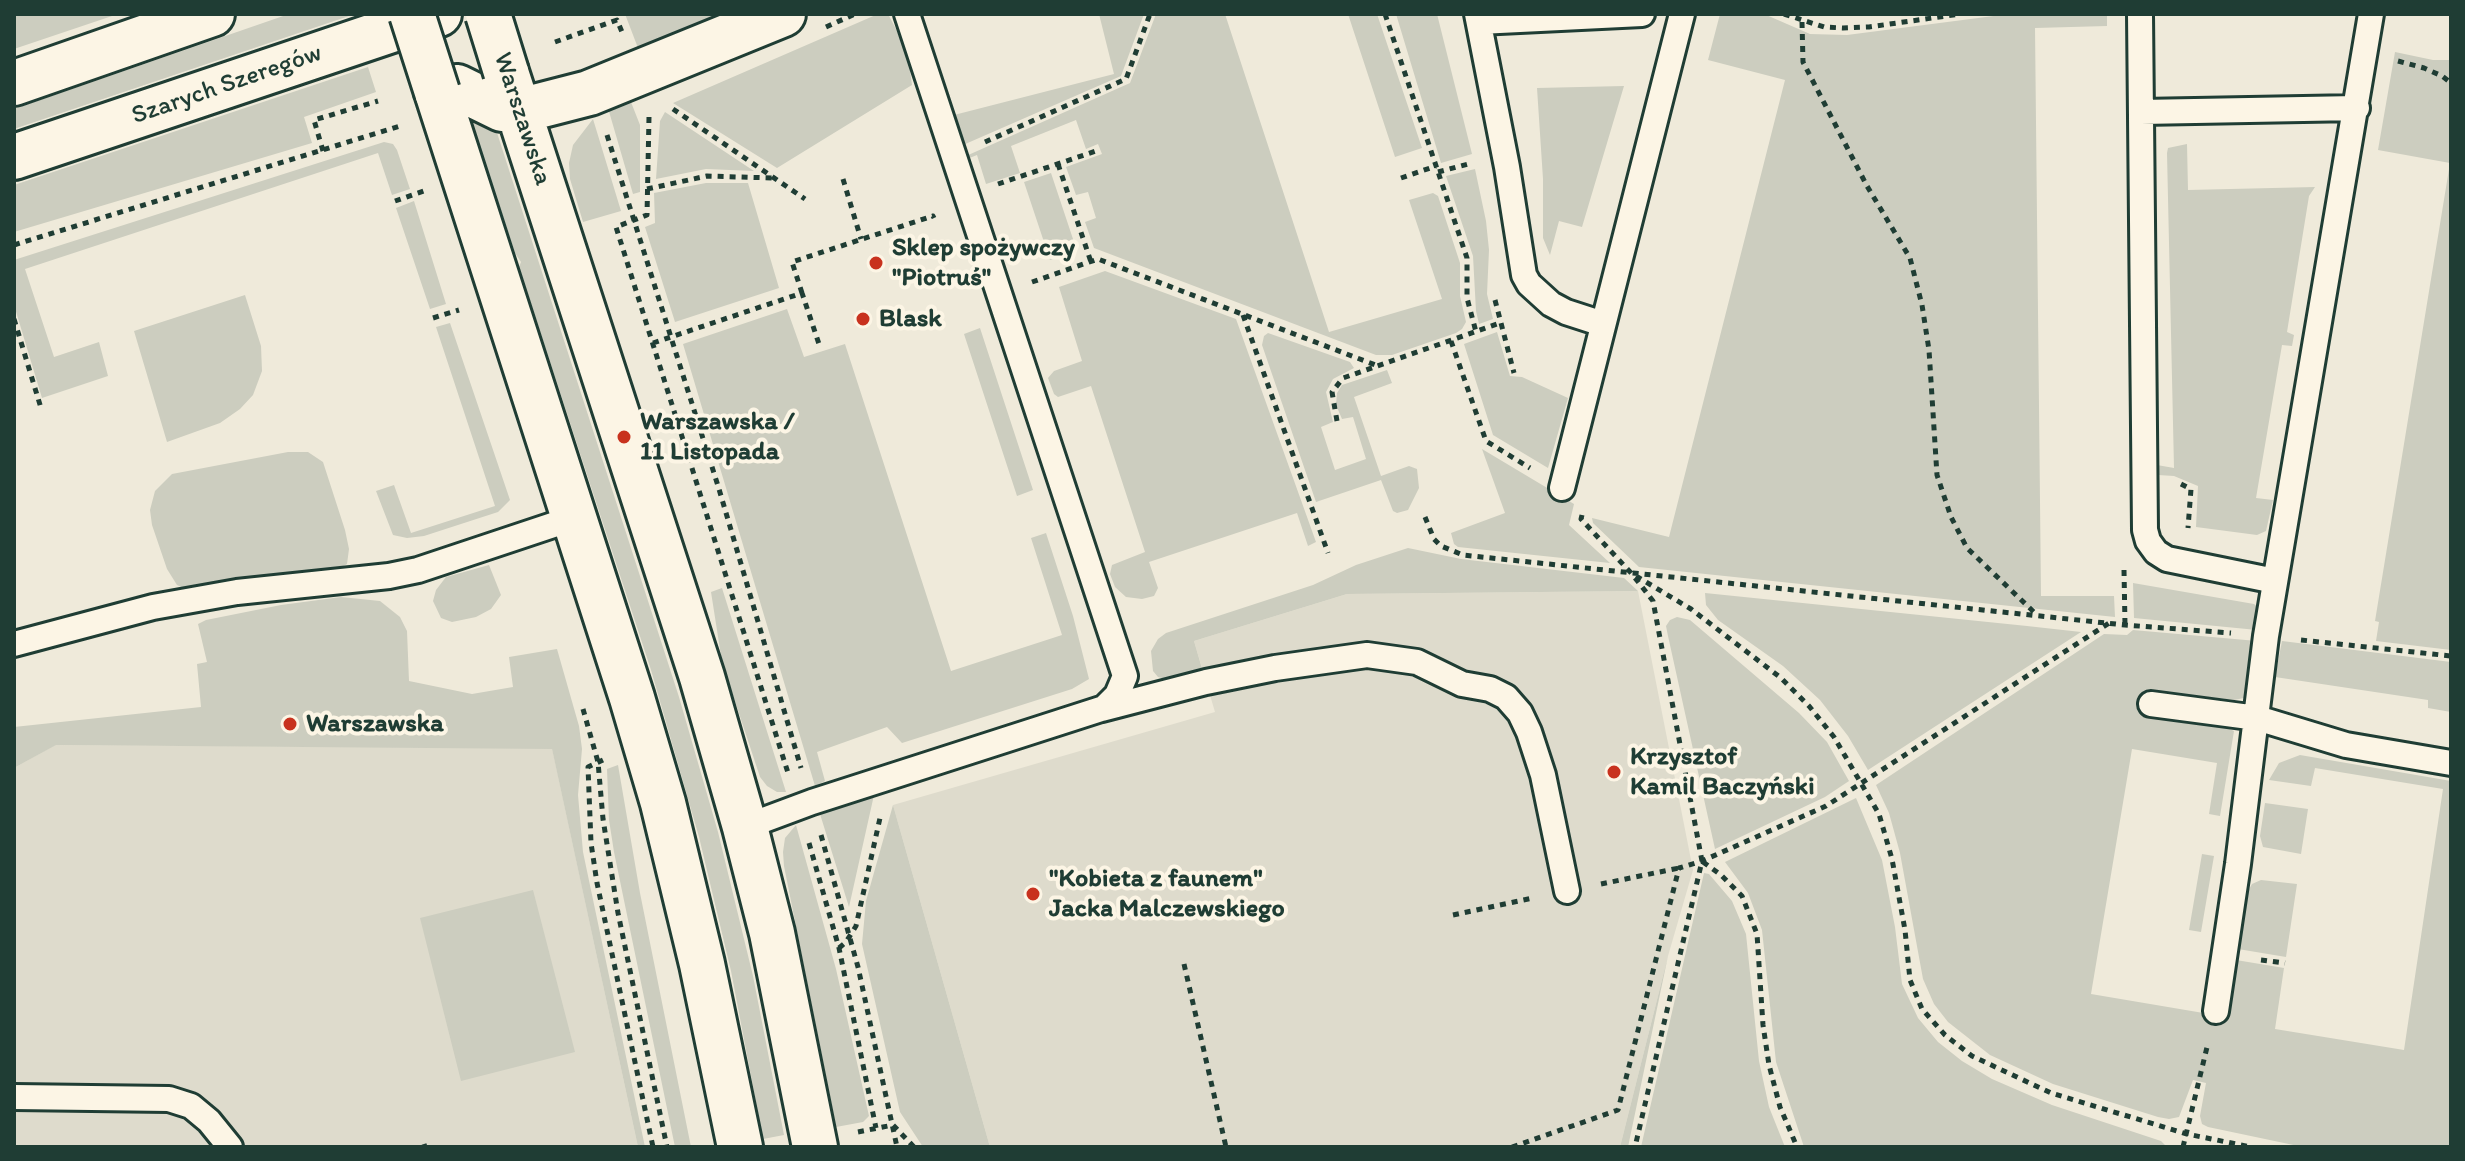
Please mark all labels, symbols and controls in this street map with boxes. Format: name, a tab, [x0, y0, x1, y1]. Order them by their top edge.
street label: Szarych Szeregów	[128, 38, 326, 132]
street label: Warszawska	[486, 49, 558, 189]
place label: Sklep spożywczy "Piotruś"	[892, 232, 1075, 294]
marker: Sklep spożywczy "Piotruś"	[867, 254, 885, 272]
place label: Blask	[879, 303, 942, 335]
marker: Blask	[854, 310, 872, 328]
place label: Warszawska / 11 Listopada	[640, 406, 795, 468]
marker: Warszawska / 11 Listopada	[615, 428, 633, 446]
place label: Warszawska	[306, 708, 444, 740]
marker: Warszawska	[281, 715, 299, 733]
place label: Krzysztof Kamil Baczyński	[1630, 741, 1815, 802]
marker: Krzysztof Kamil Baczyński	[1605, 763, 1623, 781]
place label: "Kobieta z faunem" Jacka Malczewskiego	[1049, 863, 1285, 924]
marker: "Kobieta z faunem" Jacka Malczewskiego	[1024, 885, 1042, 903]

